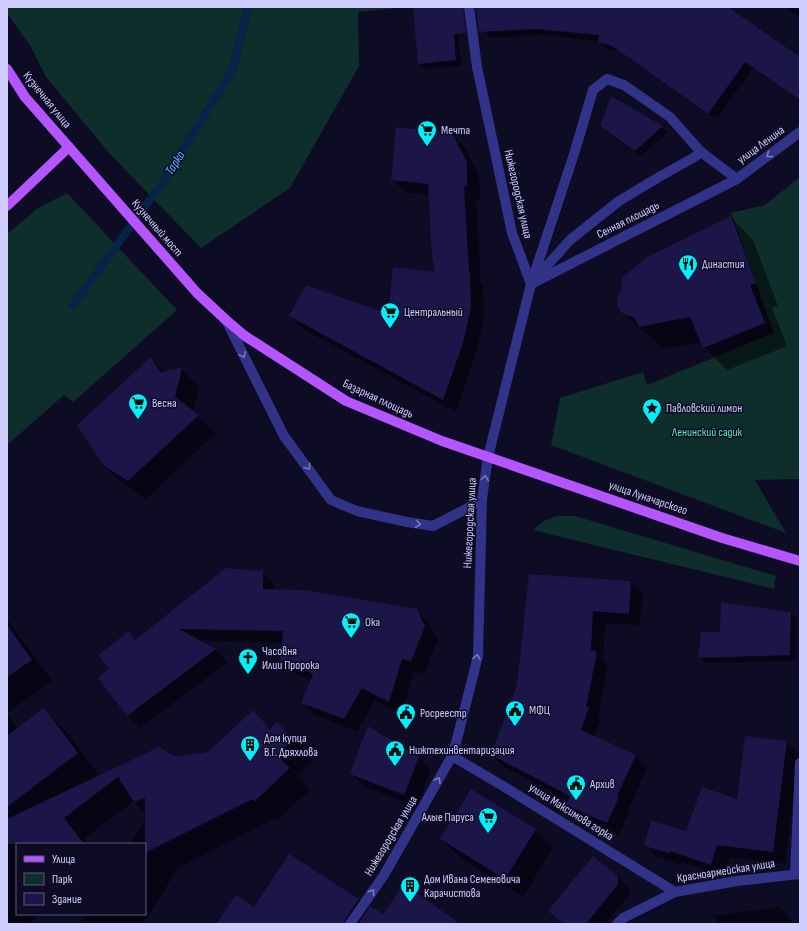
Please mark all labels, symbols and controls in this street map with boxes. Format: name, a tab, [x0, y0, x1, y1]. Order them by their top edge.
street label: Кузнечная улица	[20, 69, 75, 132]
supermarket icon: Мечта	[416, 119, 438, 147]
place label: Мечта	[441, 123, 470, 138]
street label: улица Ленина	[734, 123, 788, 167]
water label: Тарка	[162, 148, 189, 178]
street label: Нижегородская улица	[500, 148, 536, 240]
one-way arrow	[766, 150, 773, 157]
street label: Кузнечный мост	[128, 196, 186, 260]
street label: Сенная площадь	[594, 198, 662, 242]
restaurant icon: Династия	[677, 253, 699, 281]
place label: Династия	[702, 257, 745, 272]
supermarket icon: Центральный	[379, 301, 401, 329]
place label: Центральный	[404, 305, 463, 320]
one-way arrow	[238, 351, 246, 359]
street label: Базарная площадь	[340, 376, 416, 422]
supermarket icon: Весна	[127, 392, 149, 420]
place label: Весна	[152, 396, 177, 411]
place icon: Павловский лимон	[641, 397, 663, 425]
place label: Павловский лимон	[666, 401, 742, 416]
park label: Ленинский садик	[671, 425, 743, 440]
one-way arrow	[304, 463, 311, 470]
one-way arrow	[480, 475, 489, 481]
street label: Нижегородская улица	[460, 477, 480, 569]
street label: улица Луначарского	[607, 477, 689, 519]
one-way arrow	[415, 519, 421, 527]
supermarket icon: Ока	[340, 611, 362, 639]
place label: Ока	[365, 615, 380, 630]
place label: Часовня Илии Пророка	[262, 644, 320, 673]
church icon: Часовня Илии Пророка	[237, 647, 259, 675]
one-way arrow	[472, 654, 481, 660]
public building icon: МФЦ	[504, 699, 526, 727]
public building icon: Росреестр	[395, 702, 417, 730]
place label: МФЦ	[529, 703, 550, 718]
place label: Росреестр	[420, 706, 467, 721]
place label: Дом купца В.Г. Дряхлова	[264, 731, 318, 760]
building icon: Дом купца В.Г. Дряхлова	[239, 734, 261, 762]
public building icon: Нижтехинвентаризация	[384, 739, 406, 767]
place label: Нижтехинвентаризация	[409, 743, 515, 758]
public building icon: Архив	[565, 773, 587, 801]
one-way arrow	[434, 777, 441, 785]
place label: Архив	[589, 777, 615, 792]
street label: улица Максимова горка	[526, 780, 616, 844]
street label: Нижегородская улица	[361, 793, 421, 879]
supermarket icon: Алые Паруса	[477, 806, 499, 834]
place label: Алые Паруса	[421, 810, 474, 825]
legend	[16, 843, 146, 915]
text: Улица	[52, 852, 76, 867]
street label: Красноармейская улица	[676, 856, 776, 886]
text: Парк	[52, 872, 73, 887]
place label: Дом Ивана Семеновича Карачистова	[424, 872, 521, 901]
building icon: Дом Ивана Семеновича Карачистова	[399, 875, 421, 903]
one-way arrow	[367, 889, 375, 896]
text: Здание	[52, 892, 82, 907]

